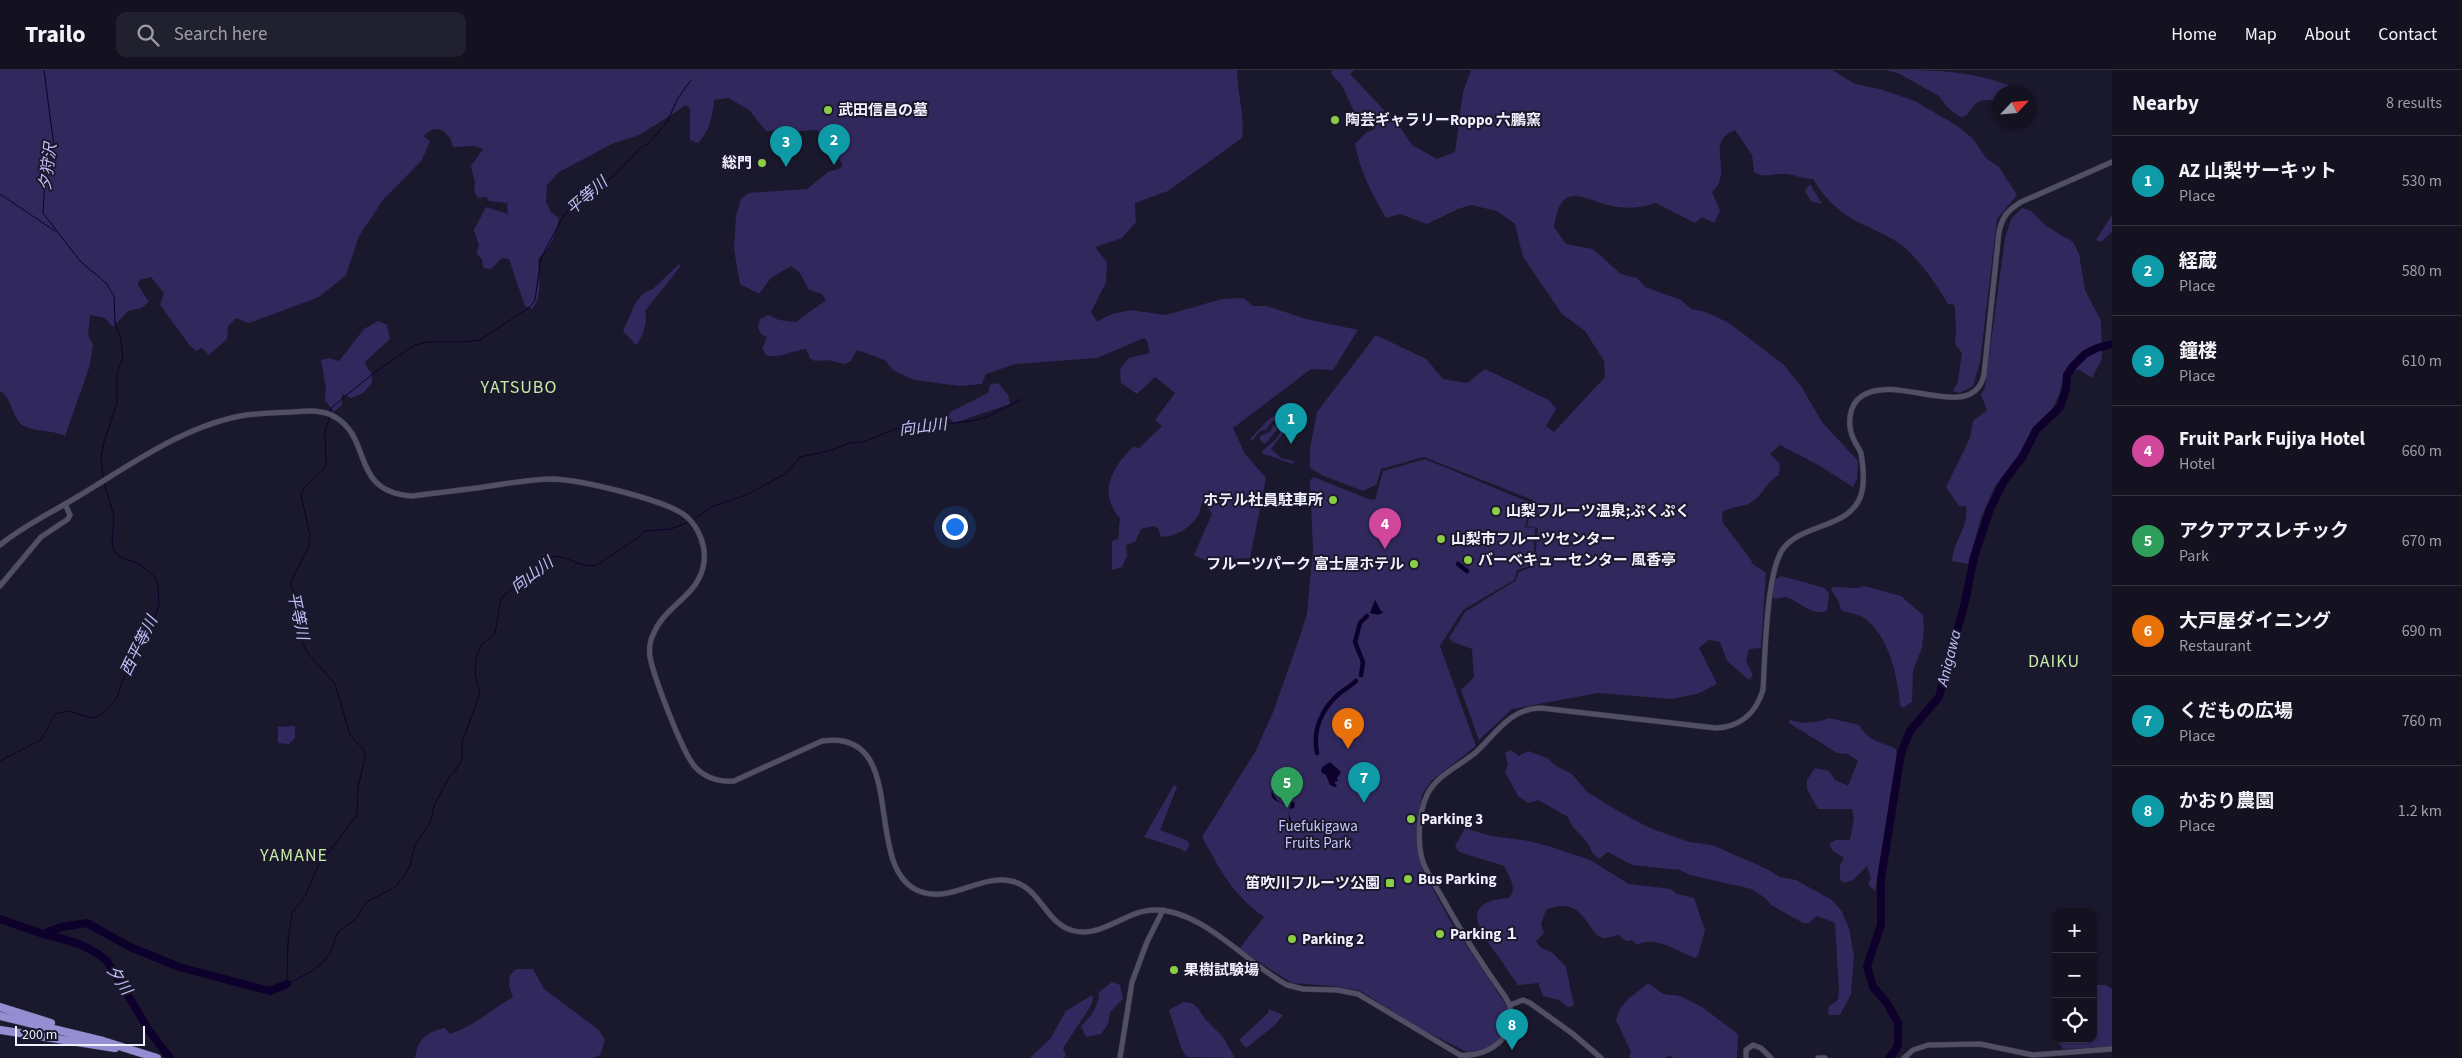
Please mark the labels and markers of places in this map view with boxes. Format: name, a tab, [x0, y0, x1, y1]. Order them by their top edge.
place label: 武田信昌の墓	[838, 100, 928, 121]
marker: 武田信昌の墓	[822, 104, 834, 116]
place label: 陶芸ギャラリーRoppo 六鵬窯	[1345, 110, 1541, 131]
marker: 陶芸ギャラリーRoppo 六鵬窯	[1329, 114, 1341, 126]
pin: 2	[818, 124, 850, 165]
pin: 3	[770, 126, 802, 167]
place label: 総門	[722, 153, 752, 174]
marker: 総門	[756, 157, 768, 169]
pin: 1	[1275, 403, 1307, 444]
place label: ホテル社員駐車所	[1203, 490, 1323, 511]
marker: ホテル社員駐車所	[1327, 494, 1339, 506]
place label: 山梨フルーツ温泉;ぷくぷく	[1506, 501, 1690, 522]
marker: 山梨フルーツ温泉;ぷくぷく	[1490, 505, 1502, 517]
pin: 4	[1369, 508, 1401, 549]
place label: 山梨市フルーツセンター	[1451, 529, 1616, 550]
marker: 山梨市フルーツセンター	[1435, 533, 1447, 545]
place label: バーベキューセンター 風香亭	[1478, 550, 1676, 571]
place label: フルーツパーク 富士屋ホテル	[1206, 554, 1404, 575]
marker: バーベキューセンター 風香亭	[1462, 554, 1474, 566]
marker: フルーツパーク 富士屋ホテル	[1408, 558, 1420, 570]
pin: 6	[1332, 708, 1364, 749]
pin: 7	[1348, 762, 1380, 803]
pin: 5	[1271, 767, 1303, 808]
place label: Parking 3	[1421, 809, 1483, 830]
marker: Parking 3	[1405, 813, 1417, 825]
place label: Bus Parking	[1418, 869, 1497, 890]
place label: 笛吹川フルーツ公園	[1245, 873, 1380, 894]
marker: Bus Parking	[1402, 873, 1414, 885]
marker: 笛吹川フルーツ公園	[1384, 877, 1396, 889]
place label: Parking １	[1450, 924, 1519, 945]
marker: Parking １	[1434, 928, 1446, 940]
place label: Parking 2	[1302, 929, 1364, 950]
marker: Parking 2	[1286, 933, 1298, 945]
place label: 果樹試験場	[1184, 960, 1259, 981]
marker: 果樹試験場	[1168, 964, 1180, 976]
pin: 8	[1496, 1009, 1528, 1050]

